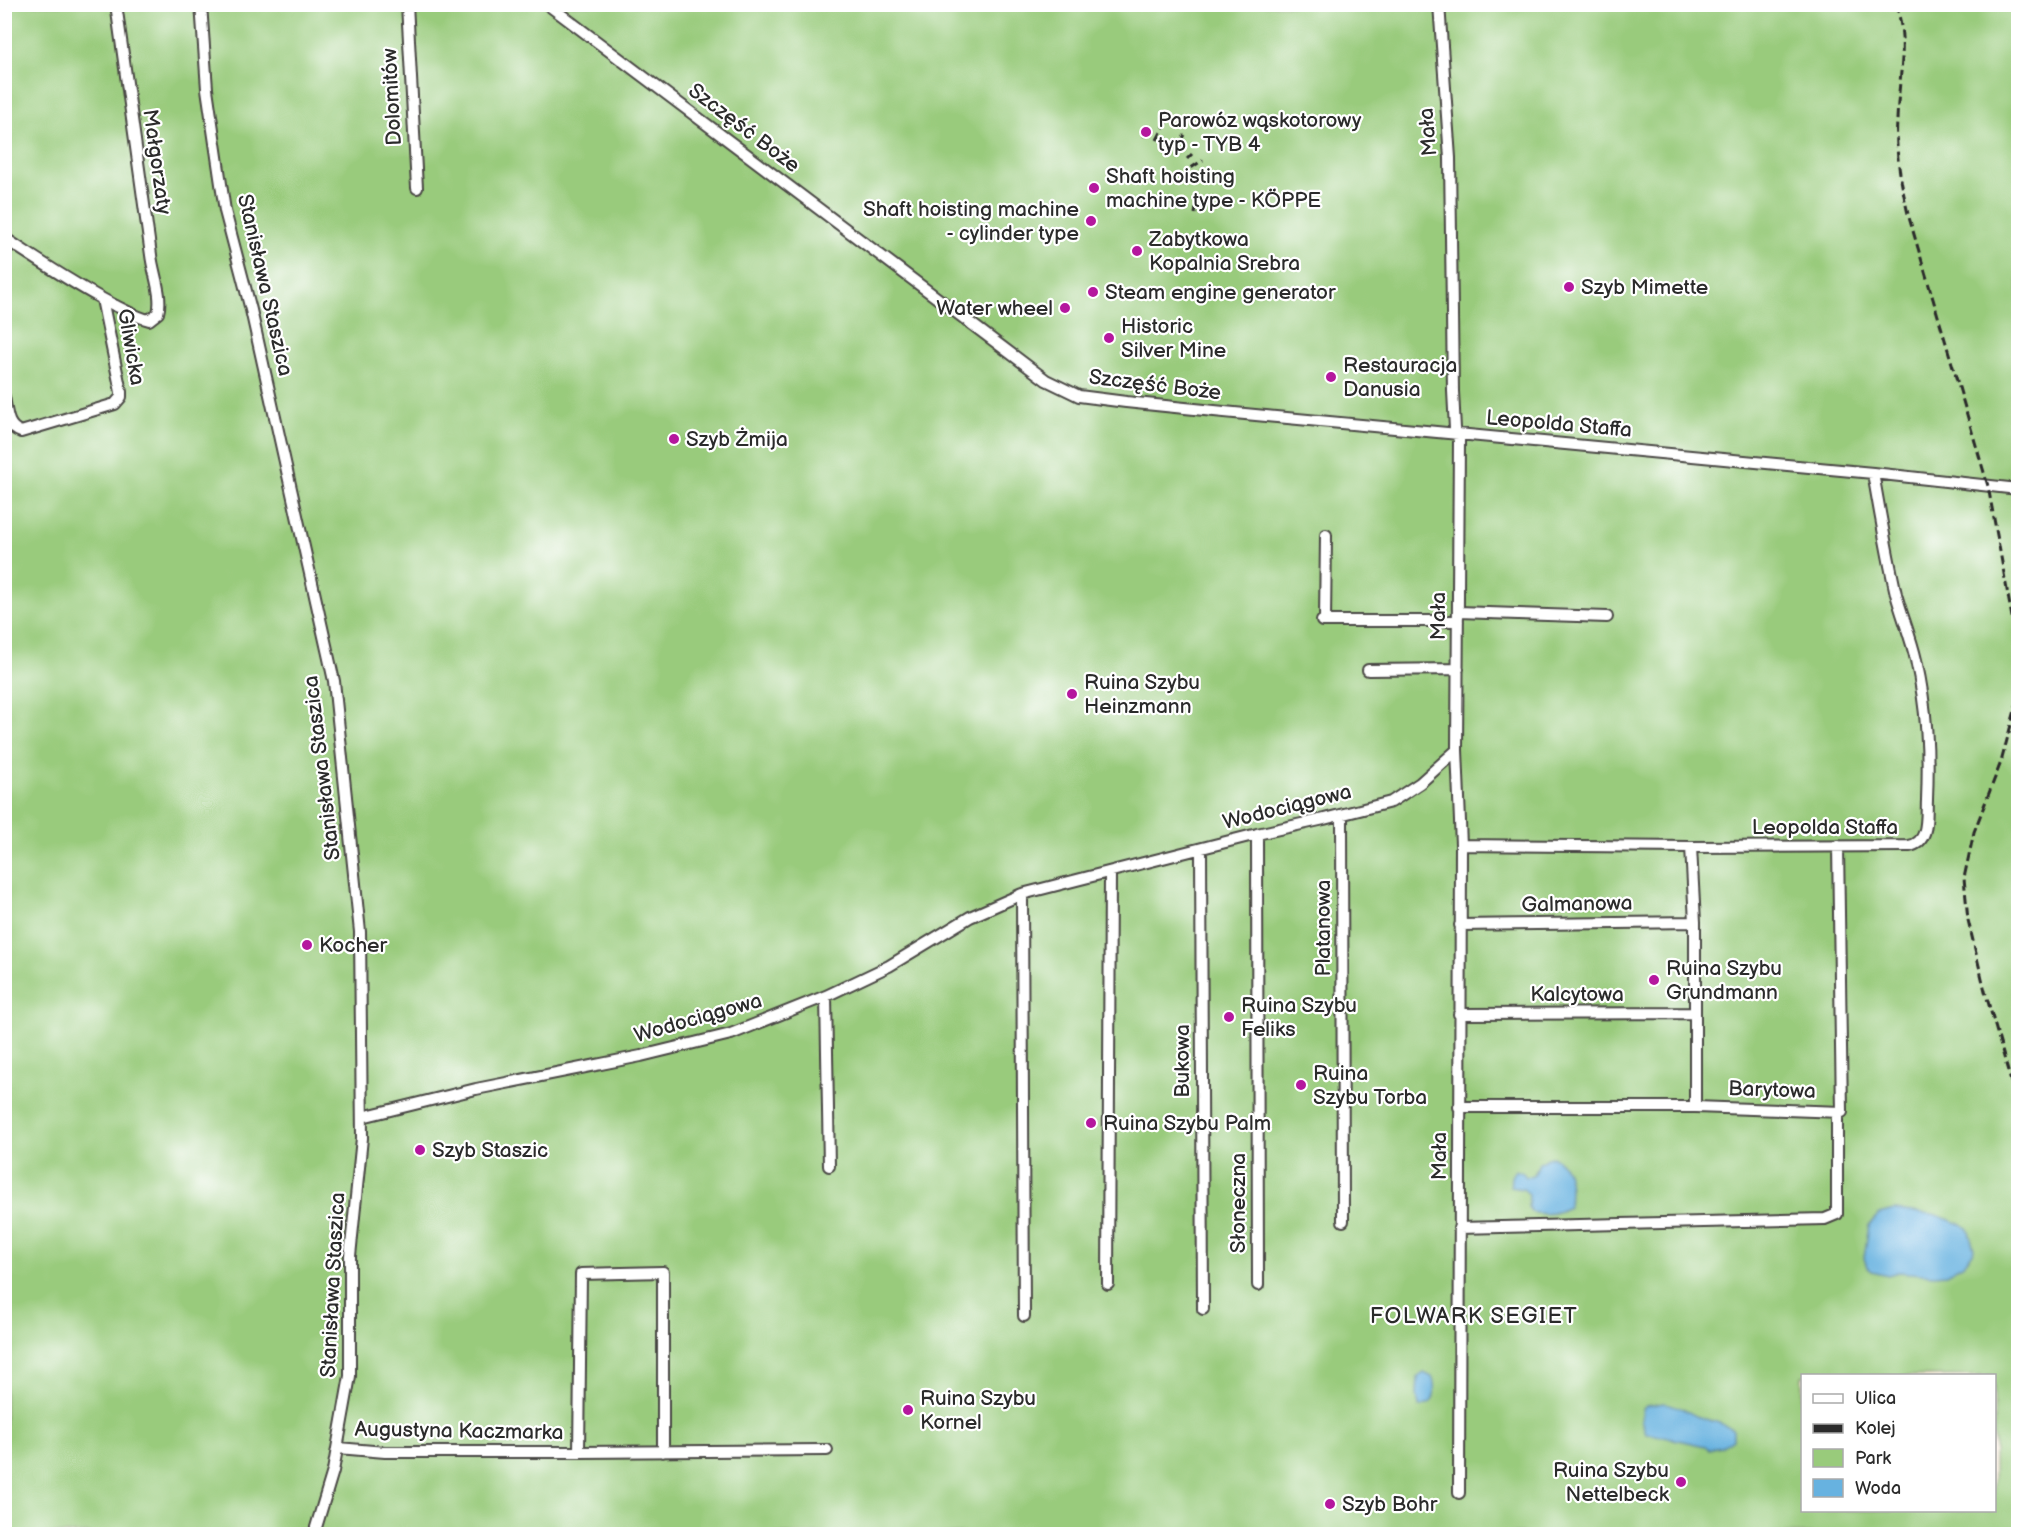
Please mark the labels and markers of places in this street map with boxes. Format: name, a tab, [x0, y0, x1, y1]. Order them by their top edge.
place label: Parowóz wąskotorowy typ - TYB 4	[1158, 108, 1362, 157]
marker: Parowóz wąskotorowy typ - TYB 4	[1139, 125, 1153, 139]
place label: Shaft hoisting machine type - KÖPPE	[1106, 164, 1321, 213]
marker: Shaft hoisting machine type - KÖPPE	[1087, 181, 1101, 195]
place label: Shaft hoisting machine - cylinder type	[863, 197, 1079, 246]
marker: Shaft hoisting machine - cylinder type	[1084, 214, 1098, 228]
place label: Zabytkowa Kopalnia Srebra	[1148, 227, 1300, 276]
marker: Zabytkowa Kopalnia Srebra	[1130, 244, 1144, 258]
place label: Szyb Mimette	[1581, 275, 1708, 300]
place label: Steam engine generator	[1105, 280, 1336, 305]
marker: Szyb Mimette	[1562, 280, 1576, 294]
marker: Steam engine generator	[1086, 285, 1100, 299]
place label: Water wheel	[936, 296, 1053, 321]
marker: Water wheel	[1058, 301, 1072, 315]
place label: Historic Silver Mine	[1121, 314, 1226, 363]
marker: Historic Silver Mine	[1102, 331, 1116, 345]
place label: Restauracja Danusia	[1343, 353, 1457, 402]
marker: Restauracja Danusia	[1324, 370, 1338, 384]
place label: Szyb Żmija	[686, 427, 788, 452]
marker: Szyb Żmija	[667, 432, 681, 446]
place label: Ruina Szybu Heinzmann	[1084, 670, 1200, 719]
marker: Ruina Szybu Heinzmann	[1065, 687, 1079, 701]
place label: Kocher	[319, 933, 387, 958]
marker: Kocher	[300, 938, 314, 952]
place label: Ruina Szybu Grundmann	[1666, 956, 1782, 1005]
marker: Ruina Szybu Grundmann	[1647, 973, 1661, 987]
place label: Ruina Szybu Feliks	[1241, 993, 1357, 1042]
marker: Ruina Szybu Feliks	[1222, 1010, 1236, 1024]
place label: Ruina Szybu Torba	[1313, 1061, 1427, 1110]
marker: Ruina Szybu Torba	[1294, 1078, 1308, 1092]
place label: Ruina Szybu Palm	[1103, 1111, 1271, 1136]
marker: Ruina Szybu Palm	[1084, 1116, 1098, 1130]
place label: Szyb Staszic	[432, 1138, 548, 1163]
marker: Szyb Staszic	[413, 1143, 427, 1157]
place label: Ruina Szybu Kornel	[920, 1386, 1036, 1435]
marker: Ruina Szybu Kornel	[901, 1403, 915, 1417]
place label: Ruina Szybu Nettelbeck	[1553, 1458, 1670, 1507]
marker: Ruina Szybu Nettelbeck	[1674, 1475, 1688, 1489]
place label: Szyb Bohr	[1342, 1492, 1438, 1517]
marker: Szyb Bohr	[1323, 1497, 1337, 1511]

